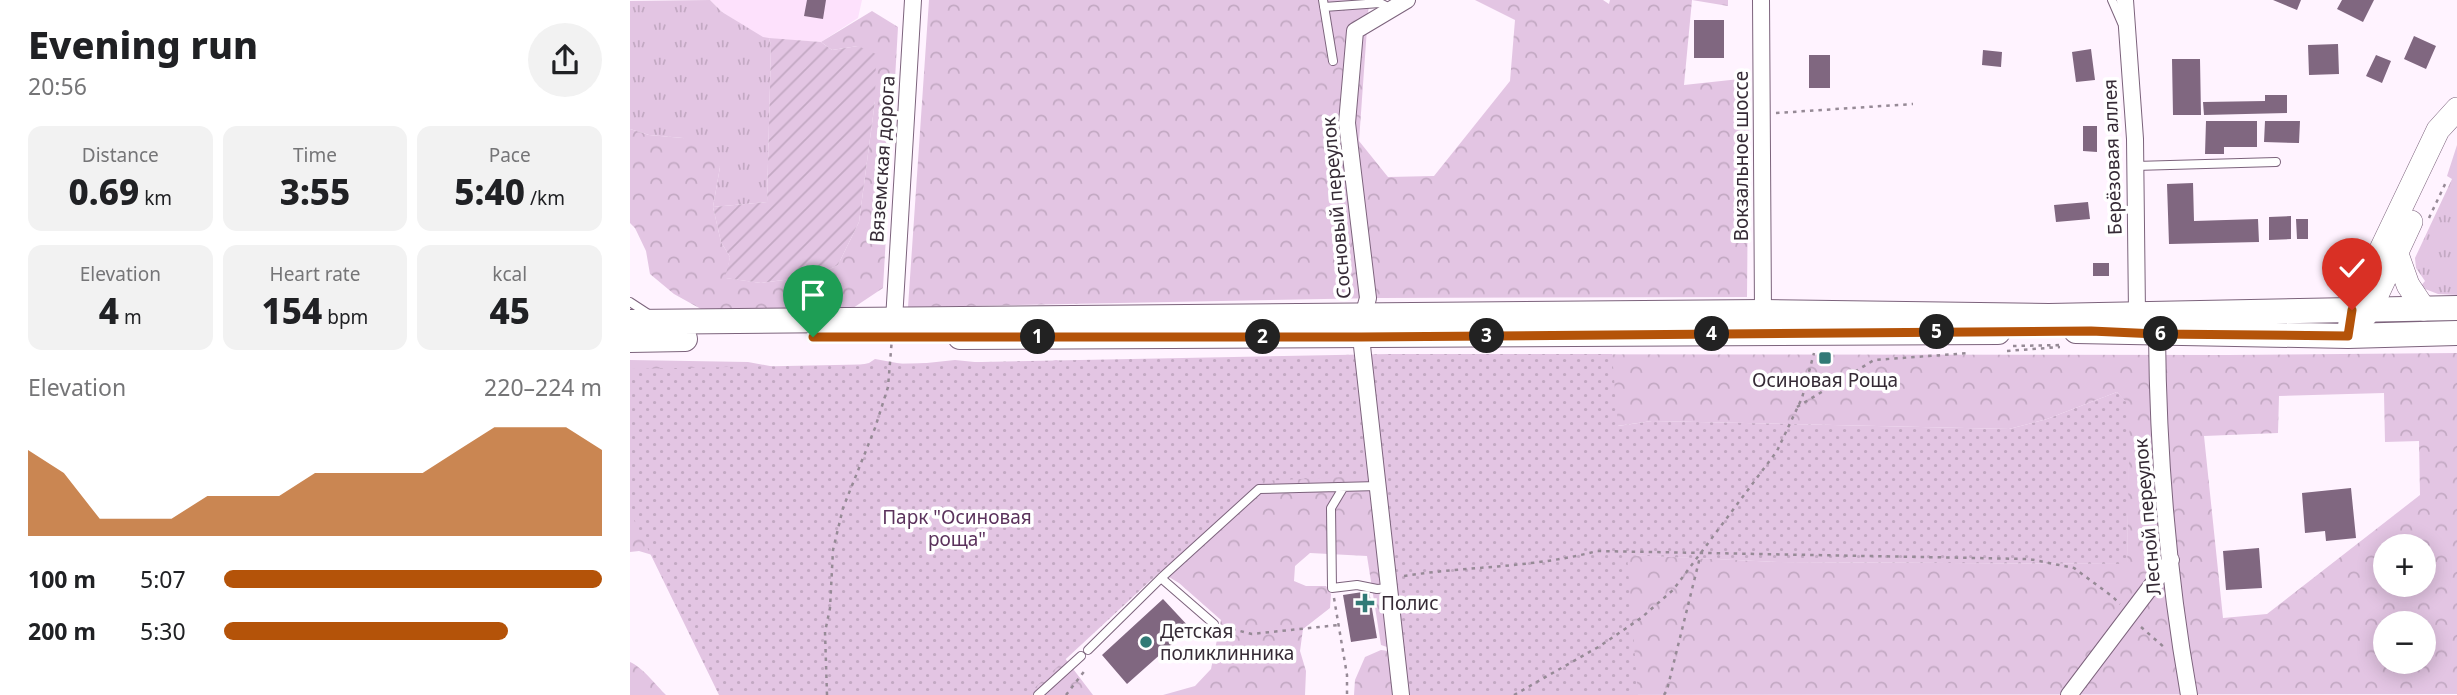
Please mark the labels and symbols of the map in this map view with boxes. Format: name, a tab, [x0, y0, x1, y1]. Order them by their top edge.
street label: Вокзальное шоссе	[1728, 71, 1754, 241]
street label: Вяземская дорога	[863, 75, 901, 243]
street label: Берёзовая аллея	[2096, 79, 2128, 235]
street label: Сосновый переулок	[1315, 116, 1357, 300]
pin	[2322, 238, 2382, 310]
pin	[783, 265, 843, 337]
pin: 5	[1920, 314, 1954, 350]
pin: 4	[1694, 316, 1730, 352]
pin: 6	[2144, 316, 2178, 352]
pin: 3	[1470, 318, 1504, 354]
pin: 1	[1020, 320, 1056, 354]
pin: 2	[1246, 320, 1280, 354]
marker: Осиновая Роща	[1817, 350, 1833, 366]
place label: Осиновая Роща	[1752, 367, 1898, 393]
street label: Лесной переулок	[2127, 437, 2167, 597]
park label: Парк "Осиновая роща"	[882, 504, 1032, 552]
place label: Полис	[1381, 590, 1439, 616]
marker: Полис	[1355, 593, 1375, 613]
place label: Детская поликлинника	[1160, 618, 1294, 666]
marker: Детская поликлинника	[1138, 634, 1154, 650]

